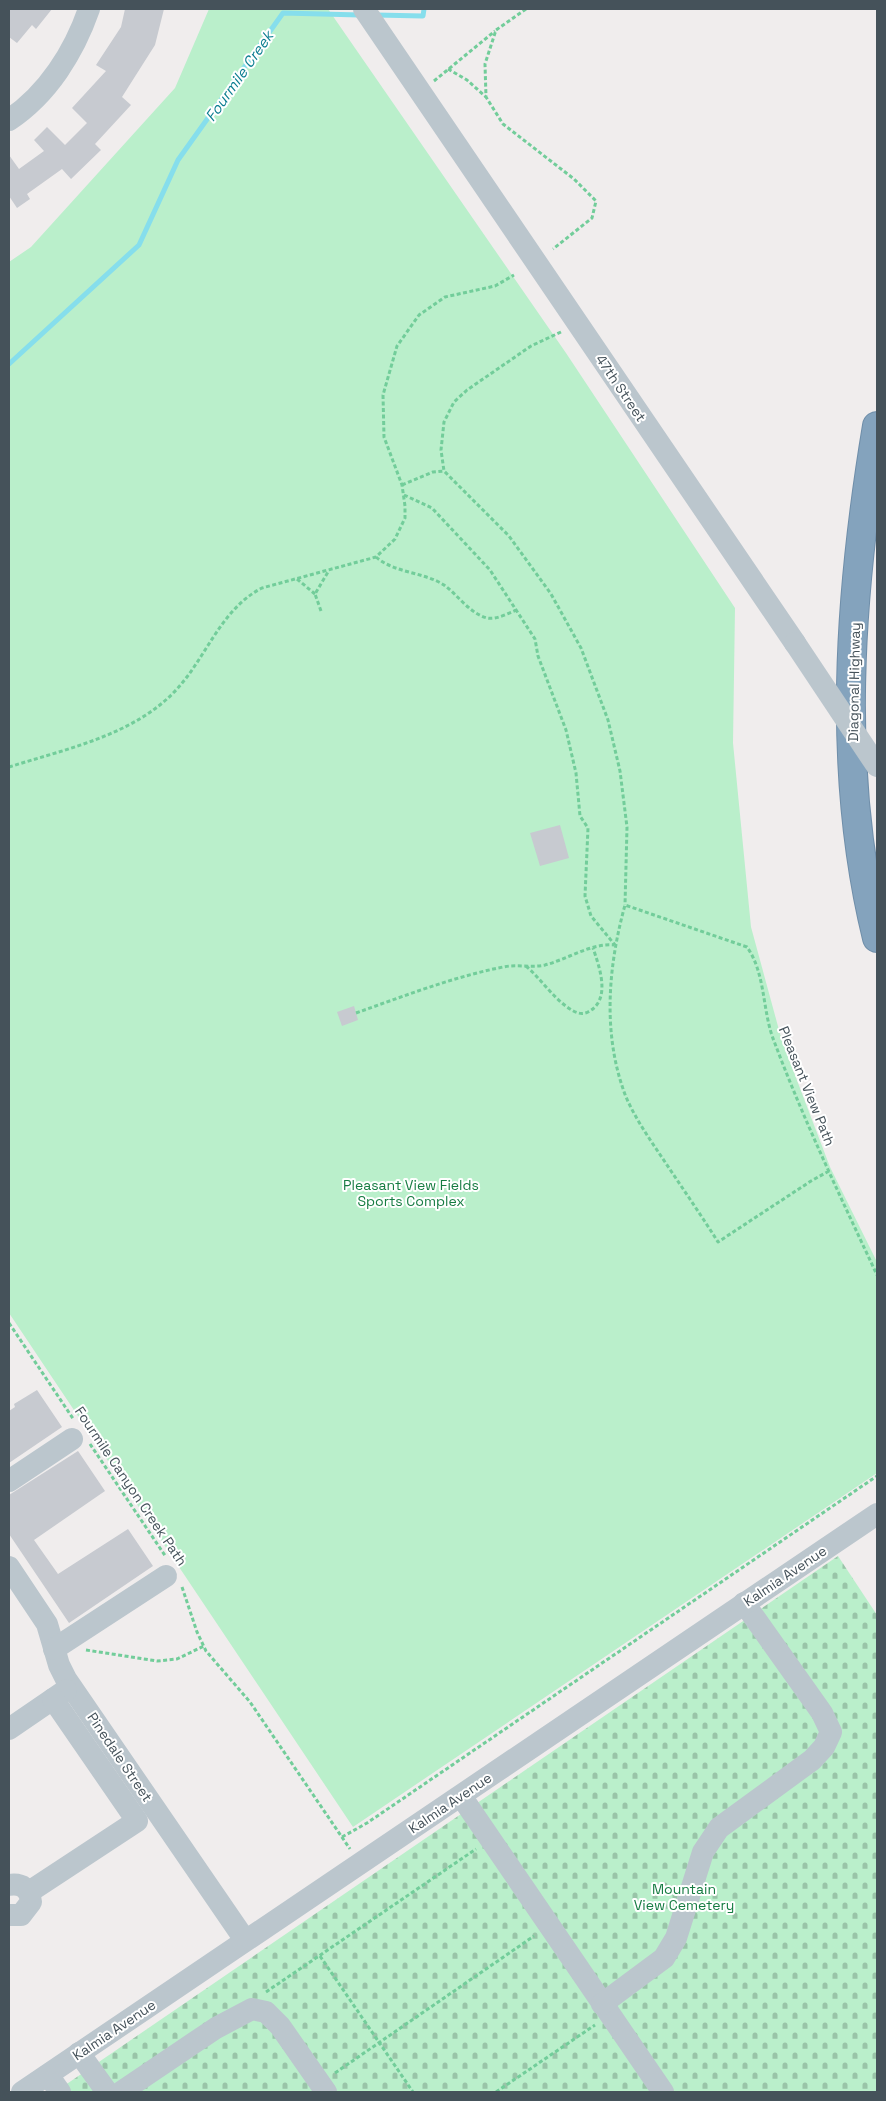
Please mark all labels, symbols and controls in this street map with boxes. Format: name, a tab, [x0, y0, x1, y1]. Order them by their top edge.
water label: Fourmile Creek	[201, 26, 278, 125]
street label: 47th Street	[592, 351, 650, 425]
street label: Diagonal Highway	[844, 622, 864, 742]
street label: Pleasant View Path	[775, 1023, 839, 1149]
park label: Pleasant View Fields Sports Complex	[343, 1176, 479, 1210]
street label: Fourmile Canyon Creek Path	[71, 1403, 191, 1569]
street label: Kalmia Avenue	[740, 1542, 830, 1610]
street label: Pinedale Street	[83, 1709, 157, 1805]
street label: Kalmia Avenue	[405, 1769, 495, 1837]
park label: Mountain View Cemetery	[634, 1880, 734, 1914]
street label: Kalmia Avenue	[69, 1996, 159, 2064]

